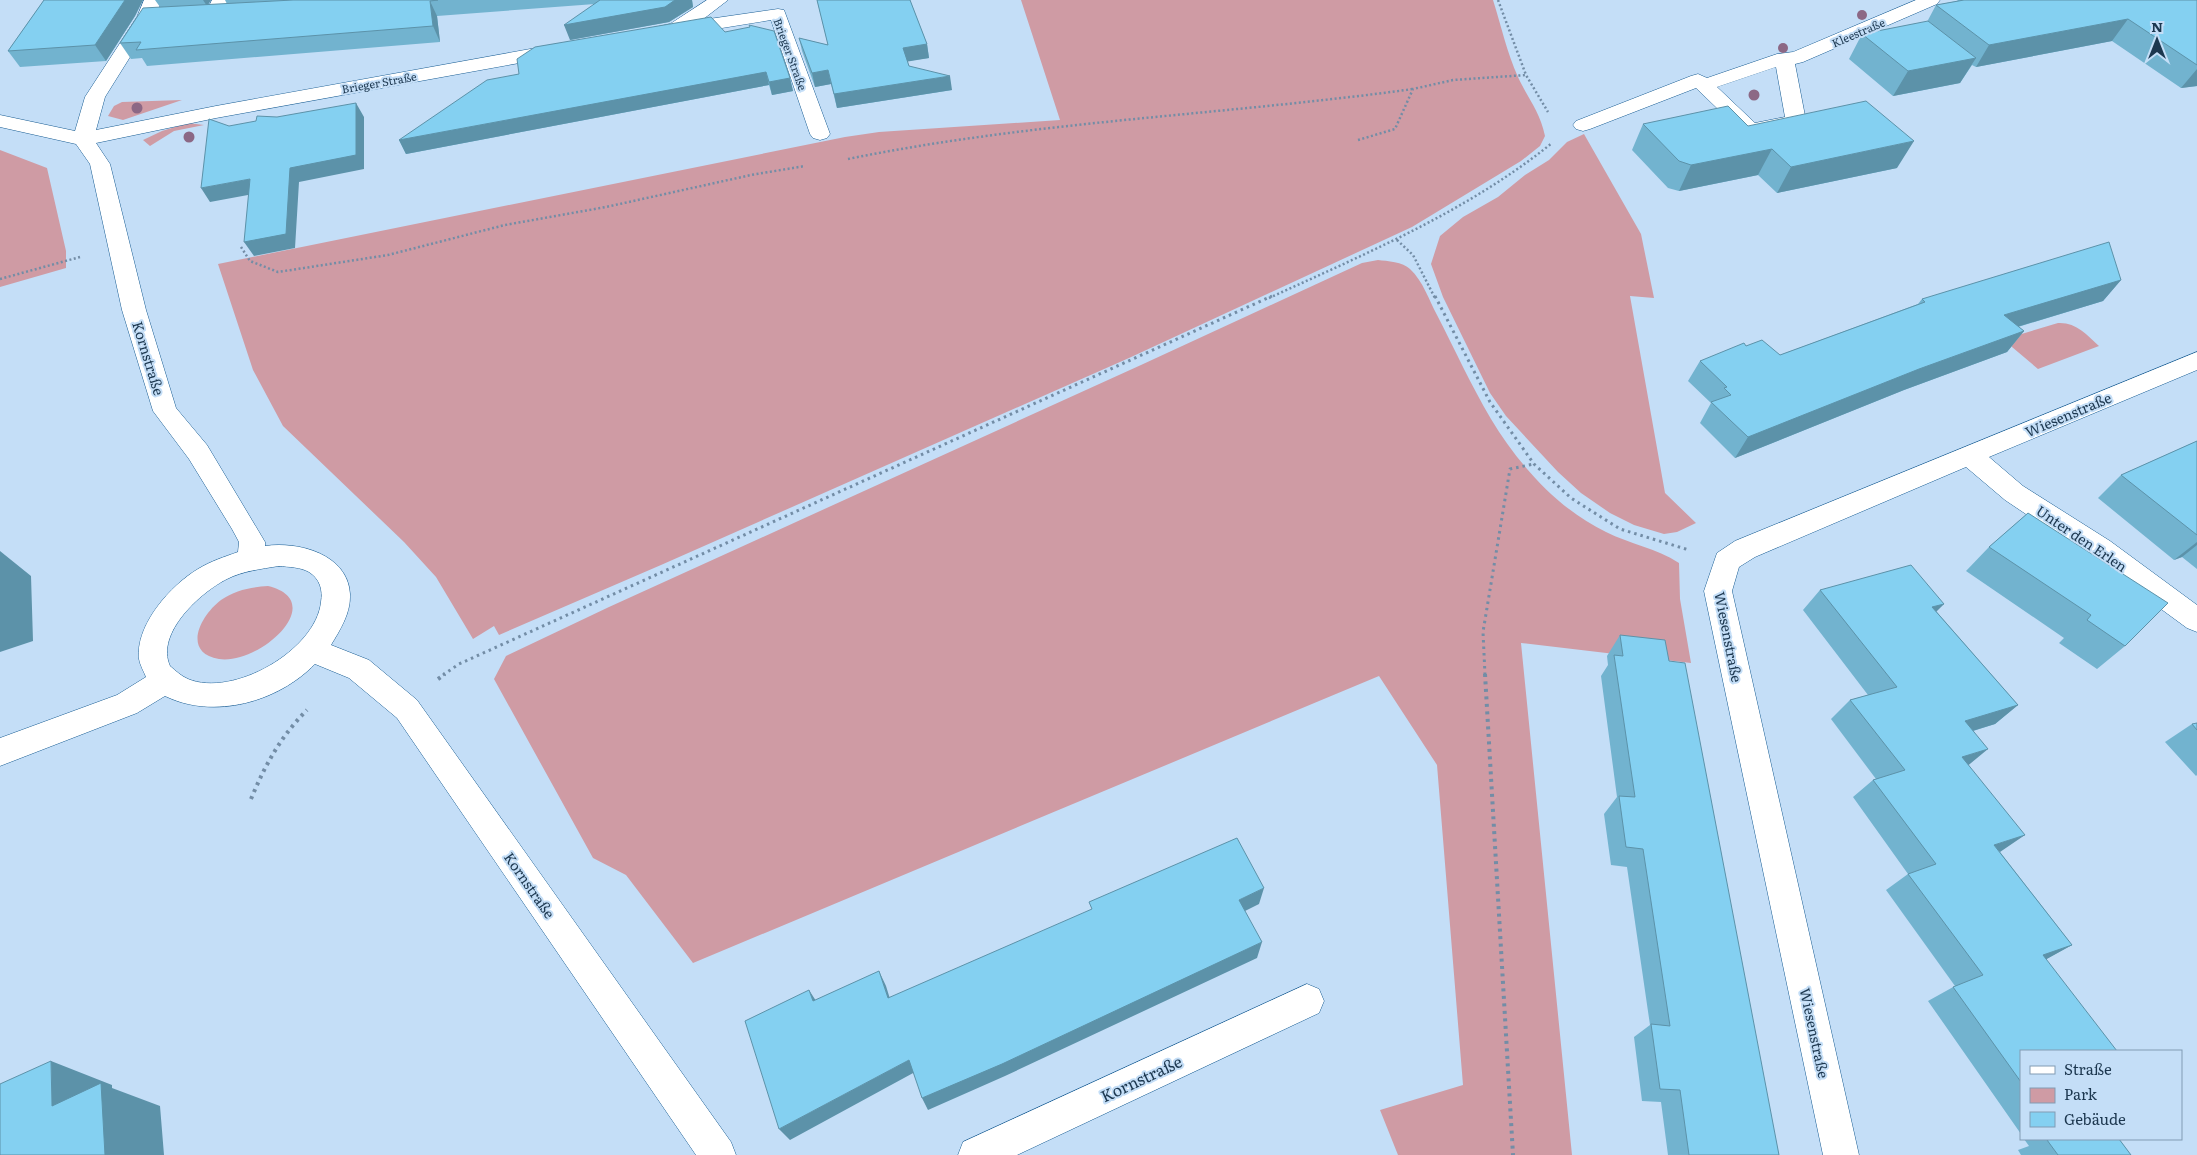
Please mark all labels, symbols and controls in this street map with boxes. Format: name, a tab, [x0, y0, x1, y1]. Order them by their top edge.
street label: Kleestraße	[1829, 13, 1887, 50]
north arrow	[2132, 15, 2182, 65]
street label: Brieger Straße	[771, 16, 812, 93]
text: N	[2151, 16, 2163, 36]
street label: Brieger Straße	[340, 67, 418, 96]
street label: Kornstraße	[128, 318, 170, 398]
street label: Wiesenstraße	[2022, 387, 2114, 441]
street label: Unter den Erlen	[2033, 500, 2131, 576]
street label: Wiesenstraße	[1710, 590, 1748, 684]
street label: Kornstraße	[500, 848, 560, 922]
street label: Wiesenstraße	[1796, 986, 1834, 1080]
street label: Kornstraße	[1096, 1049, 1186, 1107]
legend	[2020, 1050, 2182, 1140]
text: Straße	[2064, 1057, 2112, 1080]
text: Park	[2064, 1082, 2098, 1105]
text: Gebäude	[2064, 1107, 2126, 1130]

